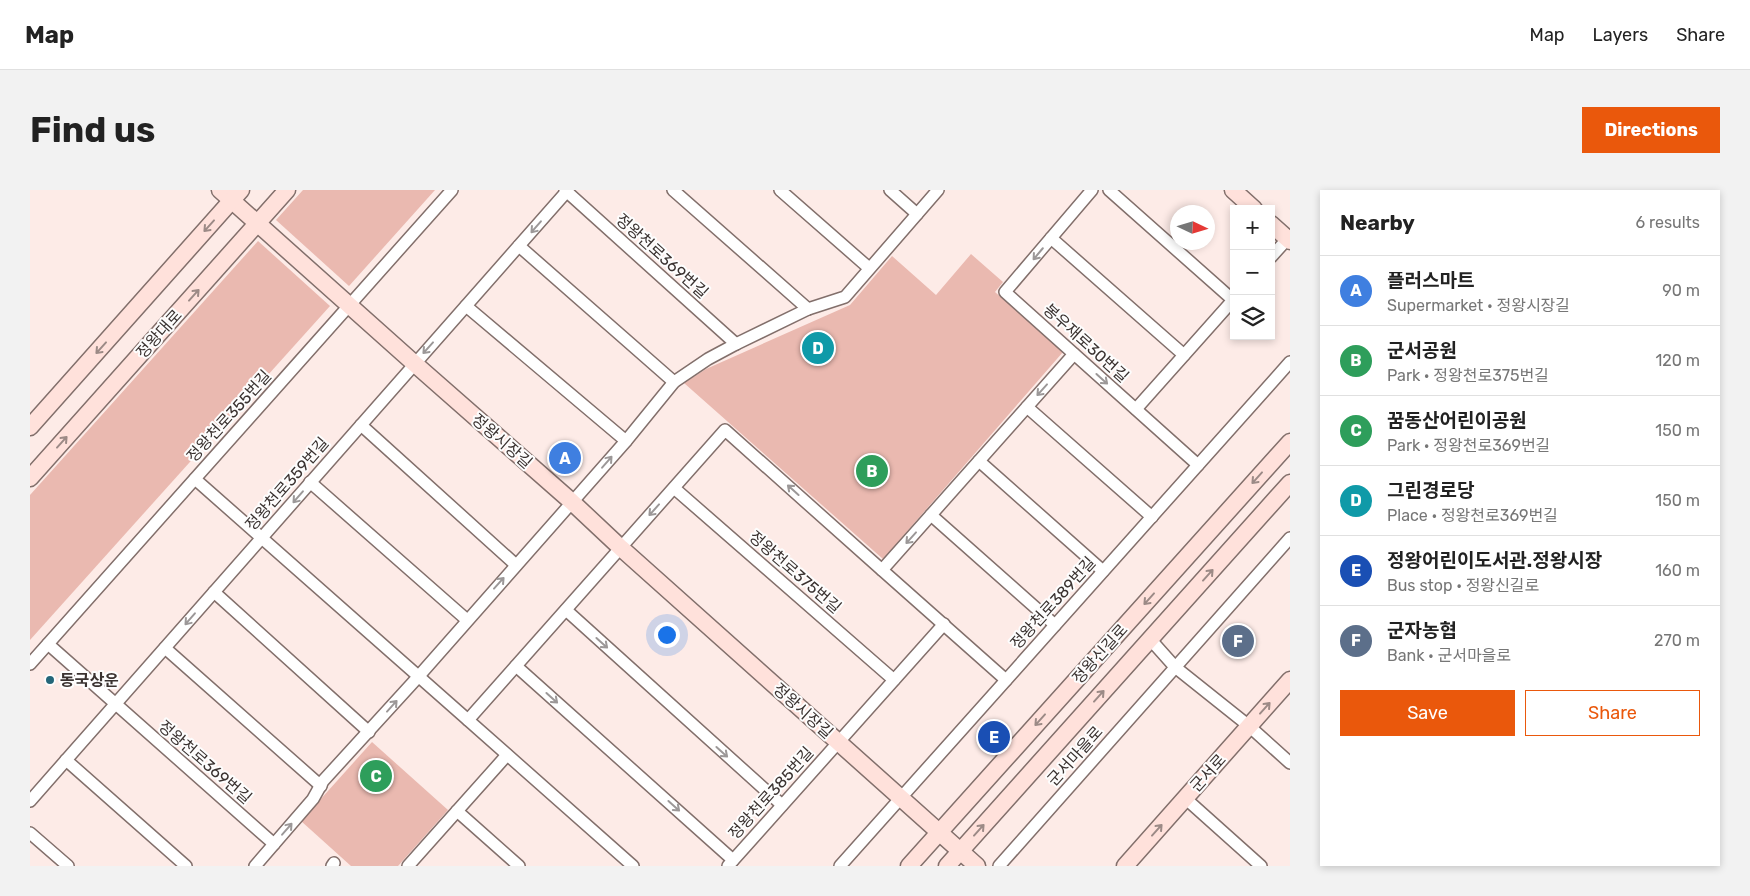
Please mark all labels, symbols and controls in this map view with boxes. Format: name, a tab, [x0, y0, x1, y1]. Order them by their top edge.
text: Map	[25, 21, 74, 49]
text: Map	[1530, 24, 1565, 46]
text: Layers	[1593, 24, 1648, 46]
text: Share	[1676, 24, 1725, 46]
button: Directions	[1582, 107, 1720, 153]
text: Find us	[30, 109, 155, 151]
north arrow	[1170, 205, 1215, 250]
map controls	[1230, 205, 1275, 340]
button: +	[1230, 205, 1275, 250]
street label: 정왕천로369번길	[612, 210, 712, 302]
text: Nearby	[1340, 210, 1415, 235]
text: 6 results	[1635, 213, 1700, 232]
one-way arrow	[203, 220, 214, 233]
one-way arrow	[530, 220, 542, 233]
one-way arrow	[1032, 247, 1044, 260]
button: −	[1230, 250, 1275, 295]
text: 플러스마트	[1387, 269, 1474, 292]
text: A	[1350, 281, 1362, 300]
text: 90 m	[1662, 281, 1700, 300]
one-way arrow	[188, 288, 200, 301]
button: layers	[1230, 295, 1275, 340]
text: Supermarket · 정왕시장길	[1387, 296, 1570, 315]
street label: 봉우재로30번길	[1039, 300, 1133, 386]
street label: 정왕대로	[132, 306, 186, 362]
pin: D	[802, 329, 834, 367]
text: 군서공원	[1387, 339, 1457, 362]
one-way arrow	[95, 341, 106, 354]
one-way arrow	[423, 342, 434, 355]
text: B	[1350, 351, 1362, 370]
text: 120 m	[1655, 351, 1700, 370]
street label: 정왕천로355번길	[183, 366, 275, 466]
text: Park · 정왕천로375번길	[1387, 366, 1549, 385]
one-way arrow	[1095, 373, 1108, 384]
one-way arrow	[1036, 384, 1047, 397]
text: 꿈동산어린이공원	[1387, 409, 1527, 432]
street label: 정왕시장길	[468, 410, 536, 472]
text: C	[1350, 421, 1362, 440]
text: 150 m	[1655, 421, 1700, 440]
street label: 정왕천로359번길	[241, 434, 333, 534]
one-way arrow	[57, 436, 68, 449]
text: Park · 정왕천로369번길	[1387, 436, 1550, 455]
pin: A	[549, 439, 581, 477]
pin: B	[856, 452, 888, 490]
one-way arrow	[601, 455, 613, 468]
one-way arrow	[1252, 471, 1263, 484]
text: 그린경로당	[1387, 479, 1474, 502]
one-way arrow	[786, 484, 799, 496]
one-way arrow	[292, 490, 304, 503]
text: D	[1350, 491, 1362, 510]
text: 150 m	[1655, 491, 1700, 510]
one-way arrow	[648, 504, 660, 517]
text: Place · 정왕천로369번길	[1387, 506, 1558, 525]
street label: 정왕천로375번길	[745, 527, 845, 617]
one-way arrow	[905, 532, 916, 545]
text: 정왕어린이도서관.정왕시장	[1387, 549, 1602, 572]
street label: 정왕천로389번길	[1007, 553, 1099, 653]
text: E	[1351, 561, 1361, 580]
text: 160 m	[1655, 561, 1700, 580]
one-way arrow	[1202, 568, 1214, 581]
text: Bus stop · 정왕신길로	[1387, 576, 1539, 595]
one-way arrow	[493, 577, 505, 590]
one-way arrow	[1143, 592, 1155, 605]
one-way arrow	[185, 612, 196, 625]
text: 군자농협	[1387, 619, 1457, 642]
street label: 정왕신길로	[1068, 620, 1132, 688]
your location	[654, 622, 680, 648]
pin: F	[1222, 622, 1254, 660]
text: F	[1351, 631, 1361, 650]
text: 270 m	[1654, 631, 1700, 650]
one-way arrow	[595, 637, 608, 649]
text: Bank · 군서마을로	[1387, 646, 1511, 665]
place label: 동국상운	[60, 671, 119, 690]
marker: 동국상운	[44, 674, 56, 686]
street label: 정왕시장길	[769, 679, 837, 743]
one-way arrow	[1094, 689, 1105, 702]
button: Save	[1340, 690, 1515, 736]
button: Share	[1525, 690, 1700, 736]
one-way arrow	[546, 692, 559, 704]
one-way arrow	[386, 699, 398, 712]
one-way arrow	[1260, 702, 1271, 715]
one-way arrow	[1035, 713, 1046, 726]
street label: 정왕천로369번길	[155, 716, 255, 808]
pin: E	[978, 718, 1010, 756]
street label: 군서마을로	[1043, 722, 1107, 790]
street label: 정왕천로385번길	[725, 743, 817, 843]
one-way arrow	[716, 746, 729, 758]
street label: 군서로	[1186, 750, 1230, 796]
pin: C	[360, 757, 392, 795]
one-way arrow	[667, 801, 680, 812]
one-way arrow	[281, 823, 293, 836]
one-way arrow	[974, 823, 985, 836]
one-way arrow	[1152, 823, 1163, 836]

